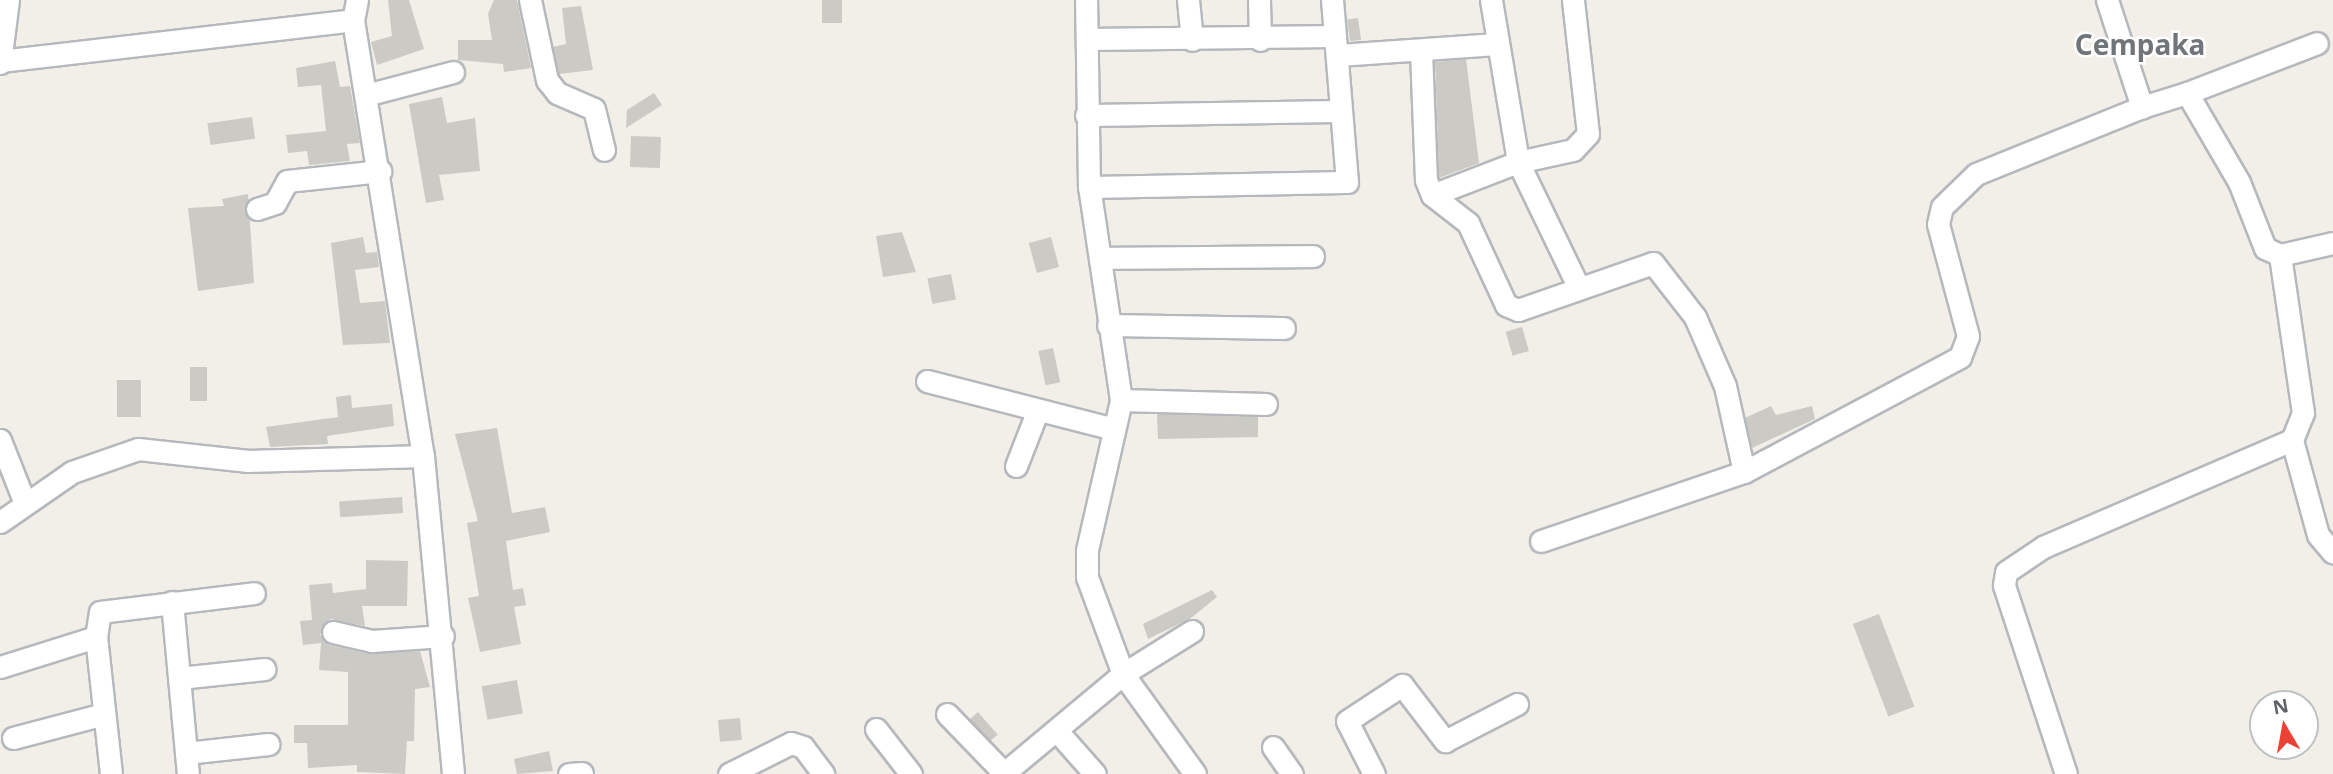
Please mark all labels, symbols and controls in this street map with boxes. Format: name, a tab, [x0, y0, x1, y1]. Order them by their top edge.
district label: Cempaka	[2075, 27, 2205, 61]
north arrow	[2249, 690, 2319, 760]
text: N	[2271, 692, 2291, 720]

